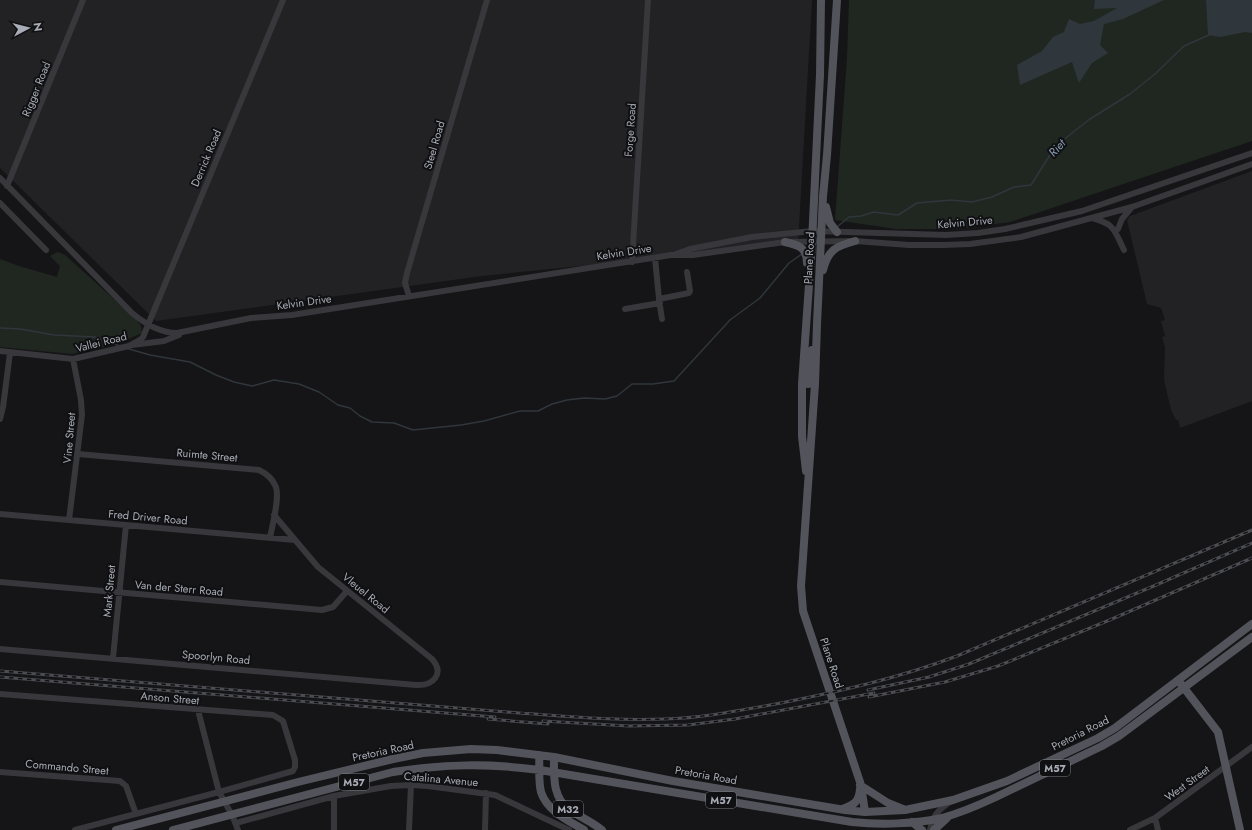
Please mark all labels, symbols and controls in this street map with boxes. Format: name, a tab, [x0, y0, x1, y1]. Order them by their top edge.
north arrow	[8, 8, 48, 48]
text: N	[29, 21, 46, 32]
street label: Rigger Road	[18, 59, 54, 119]
street label: Forge Road	[620, 103, 640, 157]
street label: Steel Road	[419, 119, 449, 171]
street label: Derrick Road	[187, 127, 225, 189]
water label: Riet	[1044, 134, 1071, 161]
street label: Kelvin Drive	[937, 212, 994, 232]
street label: Plane Road	[800, 231, 818, 285]
street label: Kelvin Drive	[595, 240, 653, 264]
street label: Kelvin Drive	[275, 290, 333, 314]
street label: Vallei Road	[74, 328, 128, 356]
street label: Vine Street	[59, 411, 79, 464]
street label: Ruimte Street	[176, 444, 239, 466]
street label: Fred Driver Road	[108, 506, 188, 528]
street label: Mark Street	[99, 564, 119, 618]
street label: Vleuel Road	[339, 569, 393, 617]
street label: Van der Sterr Road	[134, 576, 224, 600]
street label: Plane Road	[816, 636, 848, 690]
street label: Spoorlyn Road	[181, 646, 251, 668]
street label: Anson Street	[140, 687, 200, 709]
street label: Pretoria Road	[1048, 712, 1112, 754]
street label: Pretoria Road	[351, 737, 415, 765]
street label: Commando Street	[25, 755, 110, 779]
road number: M57	[1040, 760, 1070, 776]
street label: West Street	[1161, 761, 1213, 805]
street label: Pretoria Road	[674, 762, 738, 788]
street label: Catalina Avenue	[403, 768, 479, 790]
road number: M57	[339, 774, 369, 790]
road number: M57	[706, 792, 736, 808]
road number: M32	[553, 801, 583, 817]

